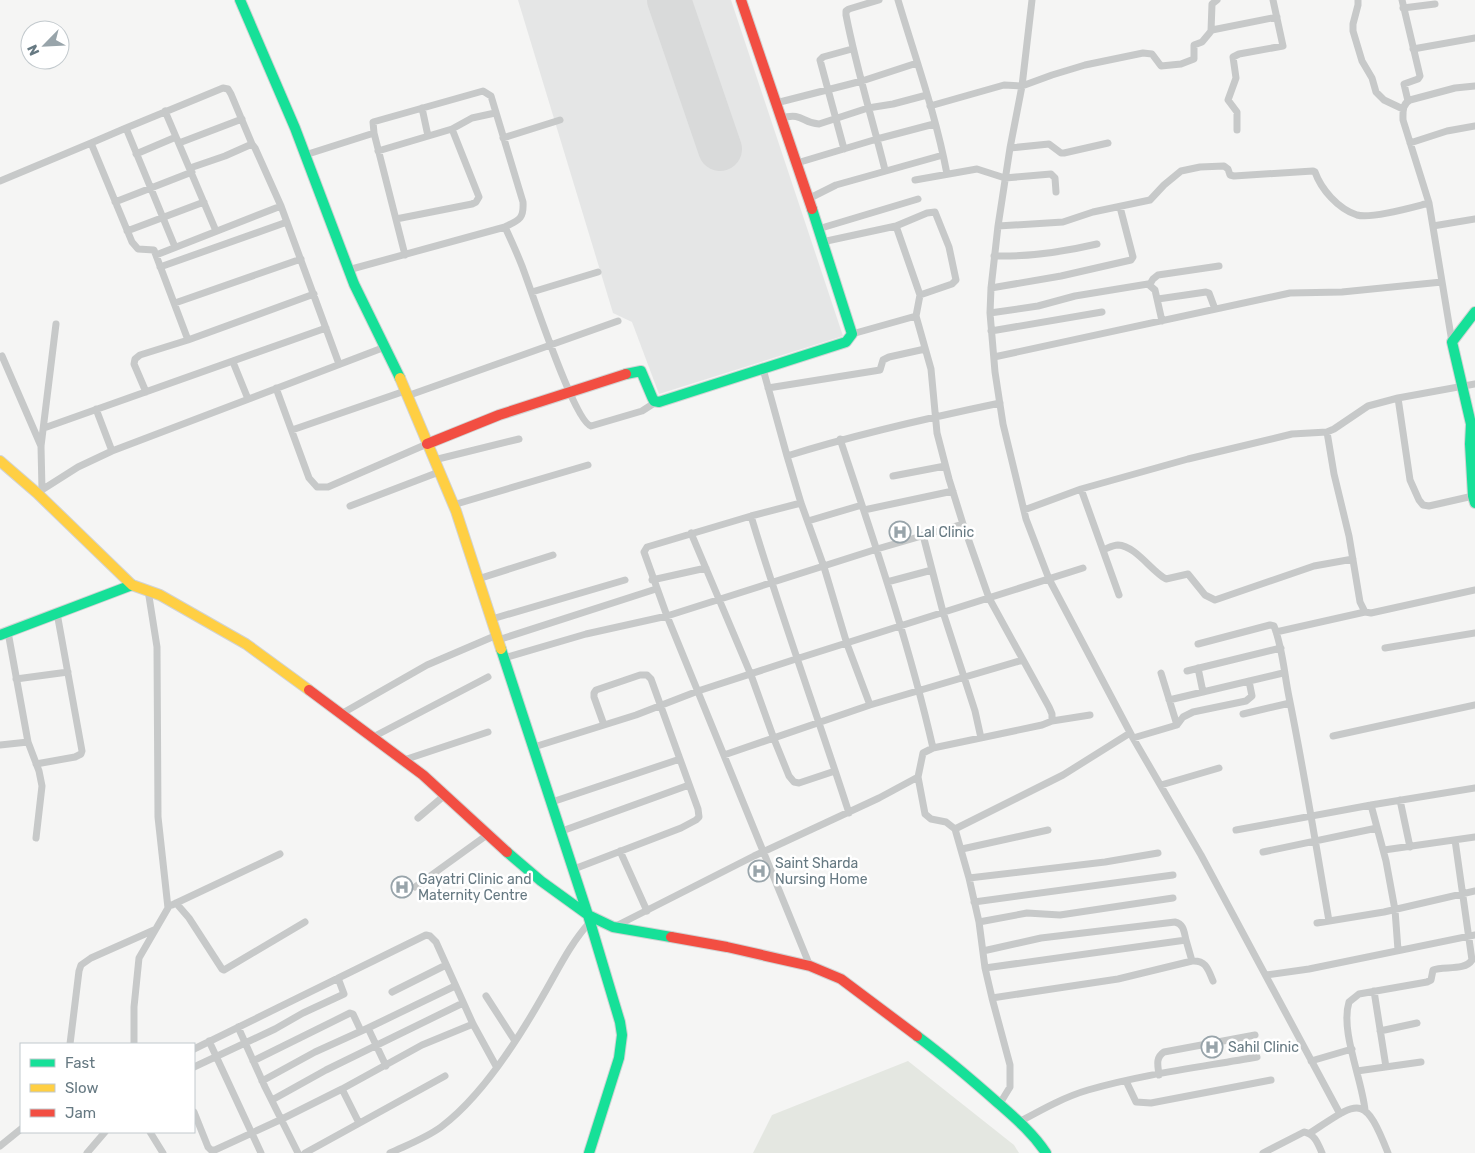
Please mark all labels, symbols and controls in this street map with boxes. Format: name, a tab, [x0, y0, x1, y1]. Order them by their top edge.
north arrow	[20, 20, 70, 70]
text: N	[24, 42, 43, 58]
hospital icon: Lal Clinic	[888, 520, 912, 544]
place label: Lal Clinic	[916, 524, 974, 541]
place label: Saint Sharda Nursing Home	[775, 855, 868, 888]
hospital icon: Saint Sharda Nursing Home	[747, 859, 771, 883]
place label: Gayatri Clinic and Maternity Centre	[418, 871, 532, 904]
hospital icon: Gayatri Clinic and Maternity Centre	[390, 875, 414, 899]
hospital icon: Sahil Clinic	[1200, 1035, 1224, 1059]
place label: Sahil Clinic	[1228, 1039, 1299, 1056]
legend	[20, 1043, 195, 1133]
text: Fast	[65, 1054, 95, 1072]
text: Slow	[65, 1079, 98, 1097]
text: Jam	[65, 1104, 96, 1122]

